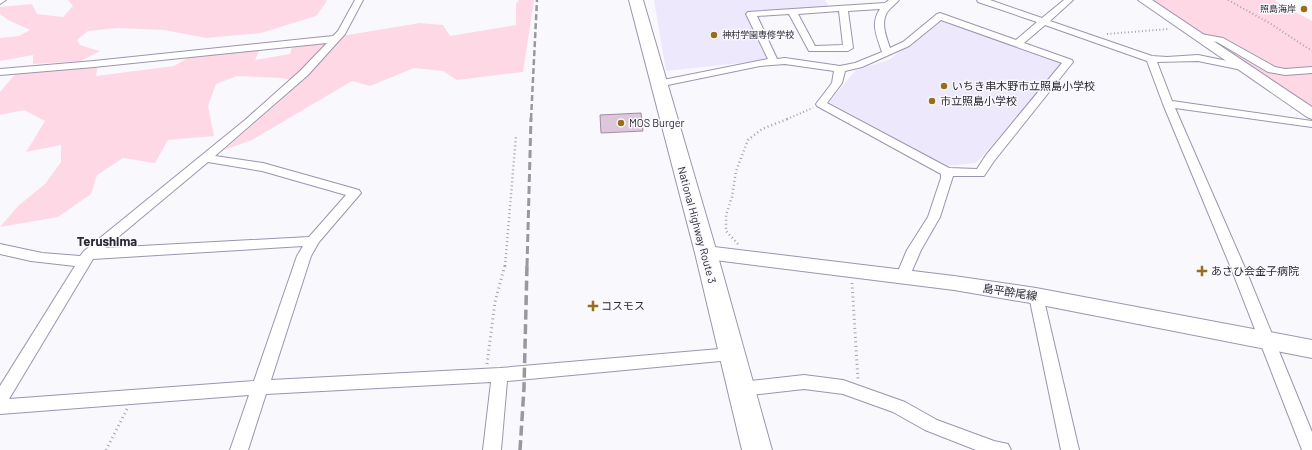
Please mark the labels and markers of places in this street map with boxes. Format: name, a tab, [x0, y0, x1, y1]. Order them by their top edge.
place label: 照島海岸	[1260, 3, 1296, 14]
marker: 照島海岸	[1299, 4, 1309, 14]
place label: 神村学園専修学校	[722, 29, 794, 40]
marker: 神村学園専修学校	[709, 30, 719, 40]
place label: いちき串木野市立照島小学校	[952, 79, 1095, 92]
marker: いちき串木野市立照島小学校	[939, 81, 949, 91]
place label: 市立照島小学校	[940, 94, 1017, 107]
marker: 市立照島小学校	[927, 96, 937, 106]
place label: MOS Burger	[629, 116, 685, 129]
marker: MOS Burger	[616, 118, 626, 128]
place label: あさひ会金子病院	[1211, 264, 1299, 277]
marker: あさひ会金子病院	[1196, 265, 1208, 277]
place label: コスモス	[601, 299, 645, 312]
marker: コスモス	[588, 301, 598, 311]

